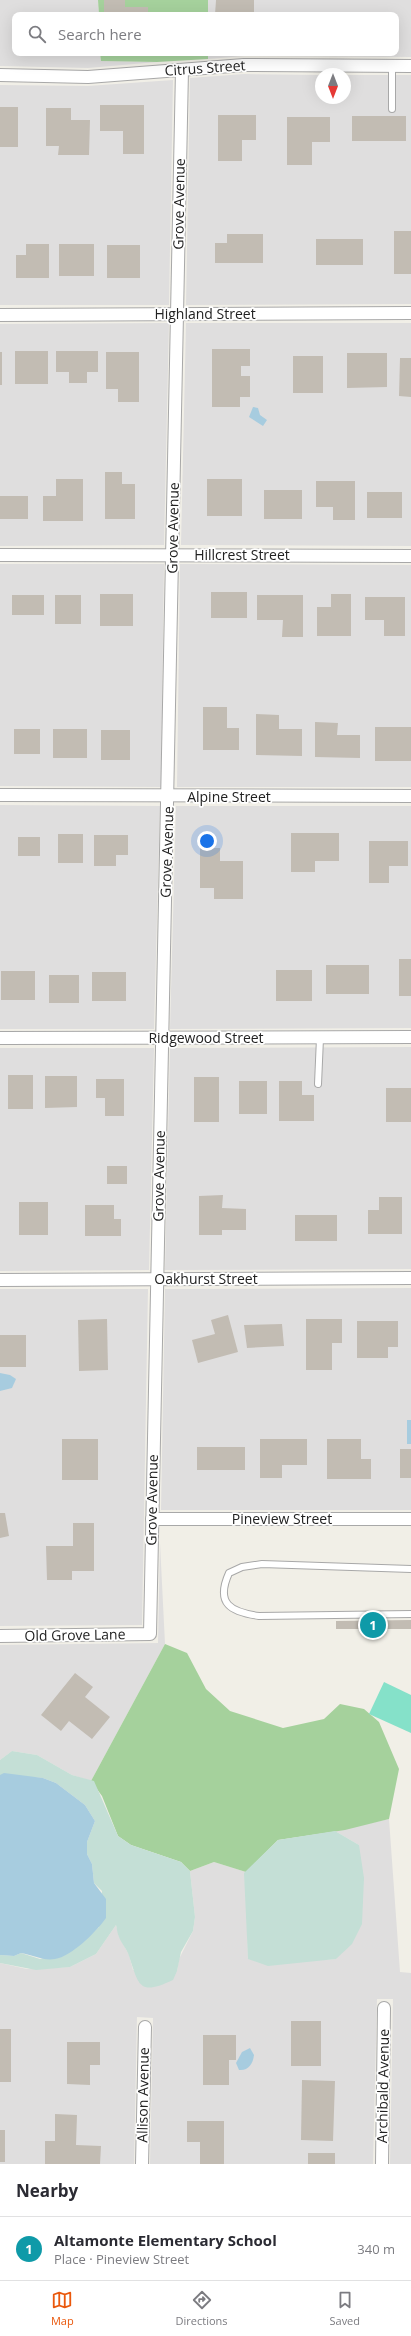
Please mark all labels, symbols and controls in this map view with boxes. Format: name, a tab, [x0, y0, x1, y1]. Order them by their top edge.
search box	[12, 12, 399, 56]
icon: search	[26, 23, 48, 45]
text: Search here	[58, 24, 142, 44]
street label: Citrus Street	[164, 55, 246, 80]
north arrow	[315, 68, 351, 104]
street label: Grove Avenue	[168, 158, 189, 250]
street label: Highland Street	[154, 304, 256, 323]
street label: Grove Avenue	[162, 482, 183, 574]
street label: Hillcrest Street	[194, 545, 290, 564]
street label: Alpine Street	[187, 787, 271, 806]
street label: Grove Avenue	[155, 806, 178, 898]
your location	[197, 831, 217, 851]
street label: Ridgewood Street	[148, 1028, 264, 1047]
street label: Grove Avenue	[148, 1130, 169, 1222]
street label: Oakhurst Street	[154, 1269, 258, 1288]
street label: Grove Avenue	[141, 1454, 162, 1546]
street label: Pineview Street	[232, 1509, 332, 1528]
pin: 1	[360, 1610, 386, 1640]
street label: Old Grove Lane	[24, 1624, 126, 1645]
street label: Archibald Avenue	[372, 2029, 393, 2143]
street label: Allison Avenue	[132, 2047, 153, 2143]
text: Nearby	[16, 2179, 78, 2202]
text: Altamonte Elementary School	[54, 2230, 277, 2250]
text: 1	[25, 2240, 33, 2258]
text: 340 m	[357, 2240, 395, 2258]
text: Place · Pineview Street	[54, 2250, 189, 2268]
tab: Map	[51, 2289, 74, 2328]
tab: Directions	[176, 2289, 228, 2328]
tab: Saved	[329, 2289, 360, 2328]

